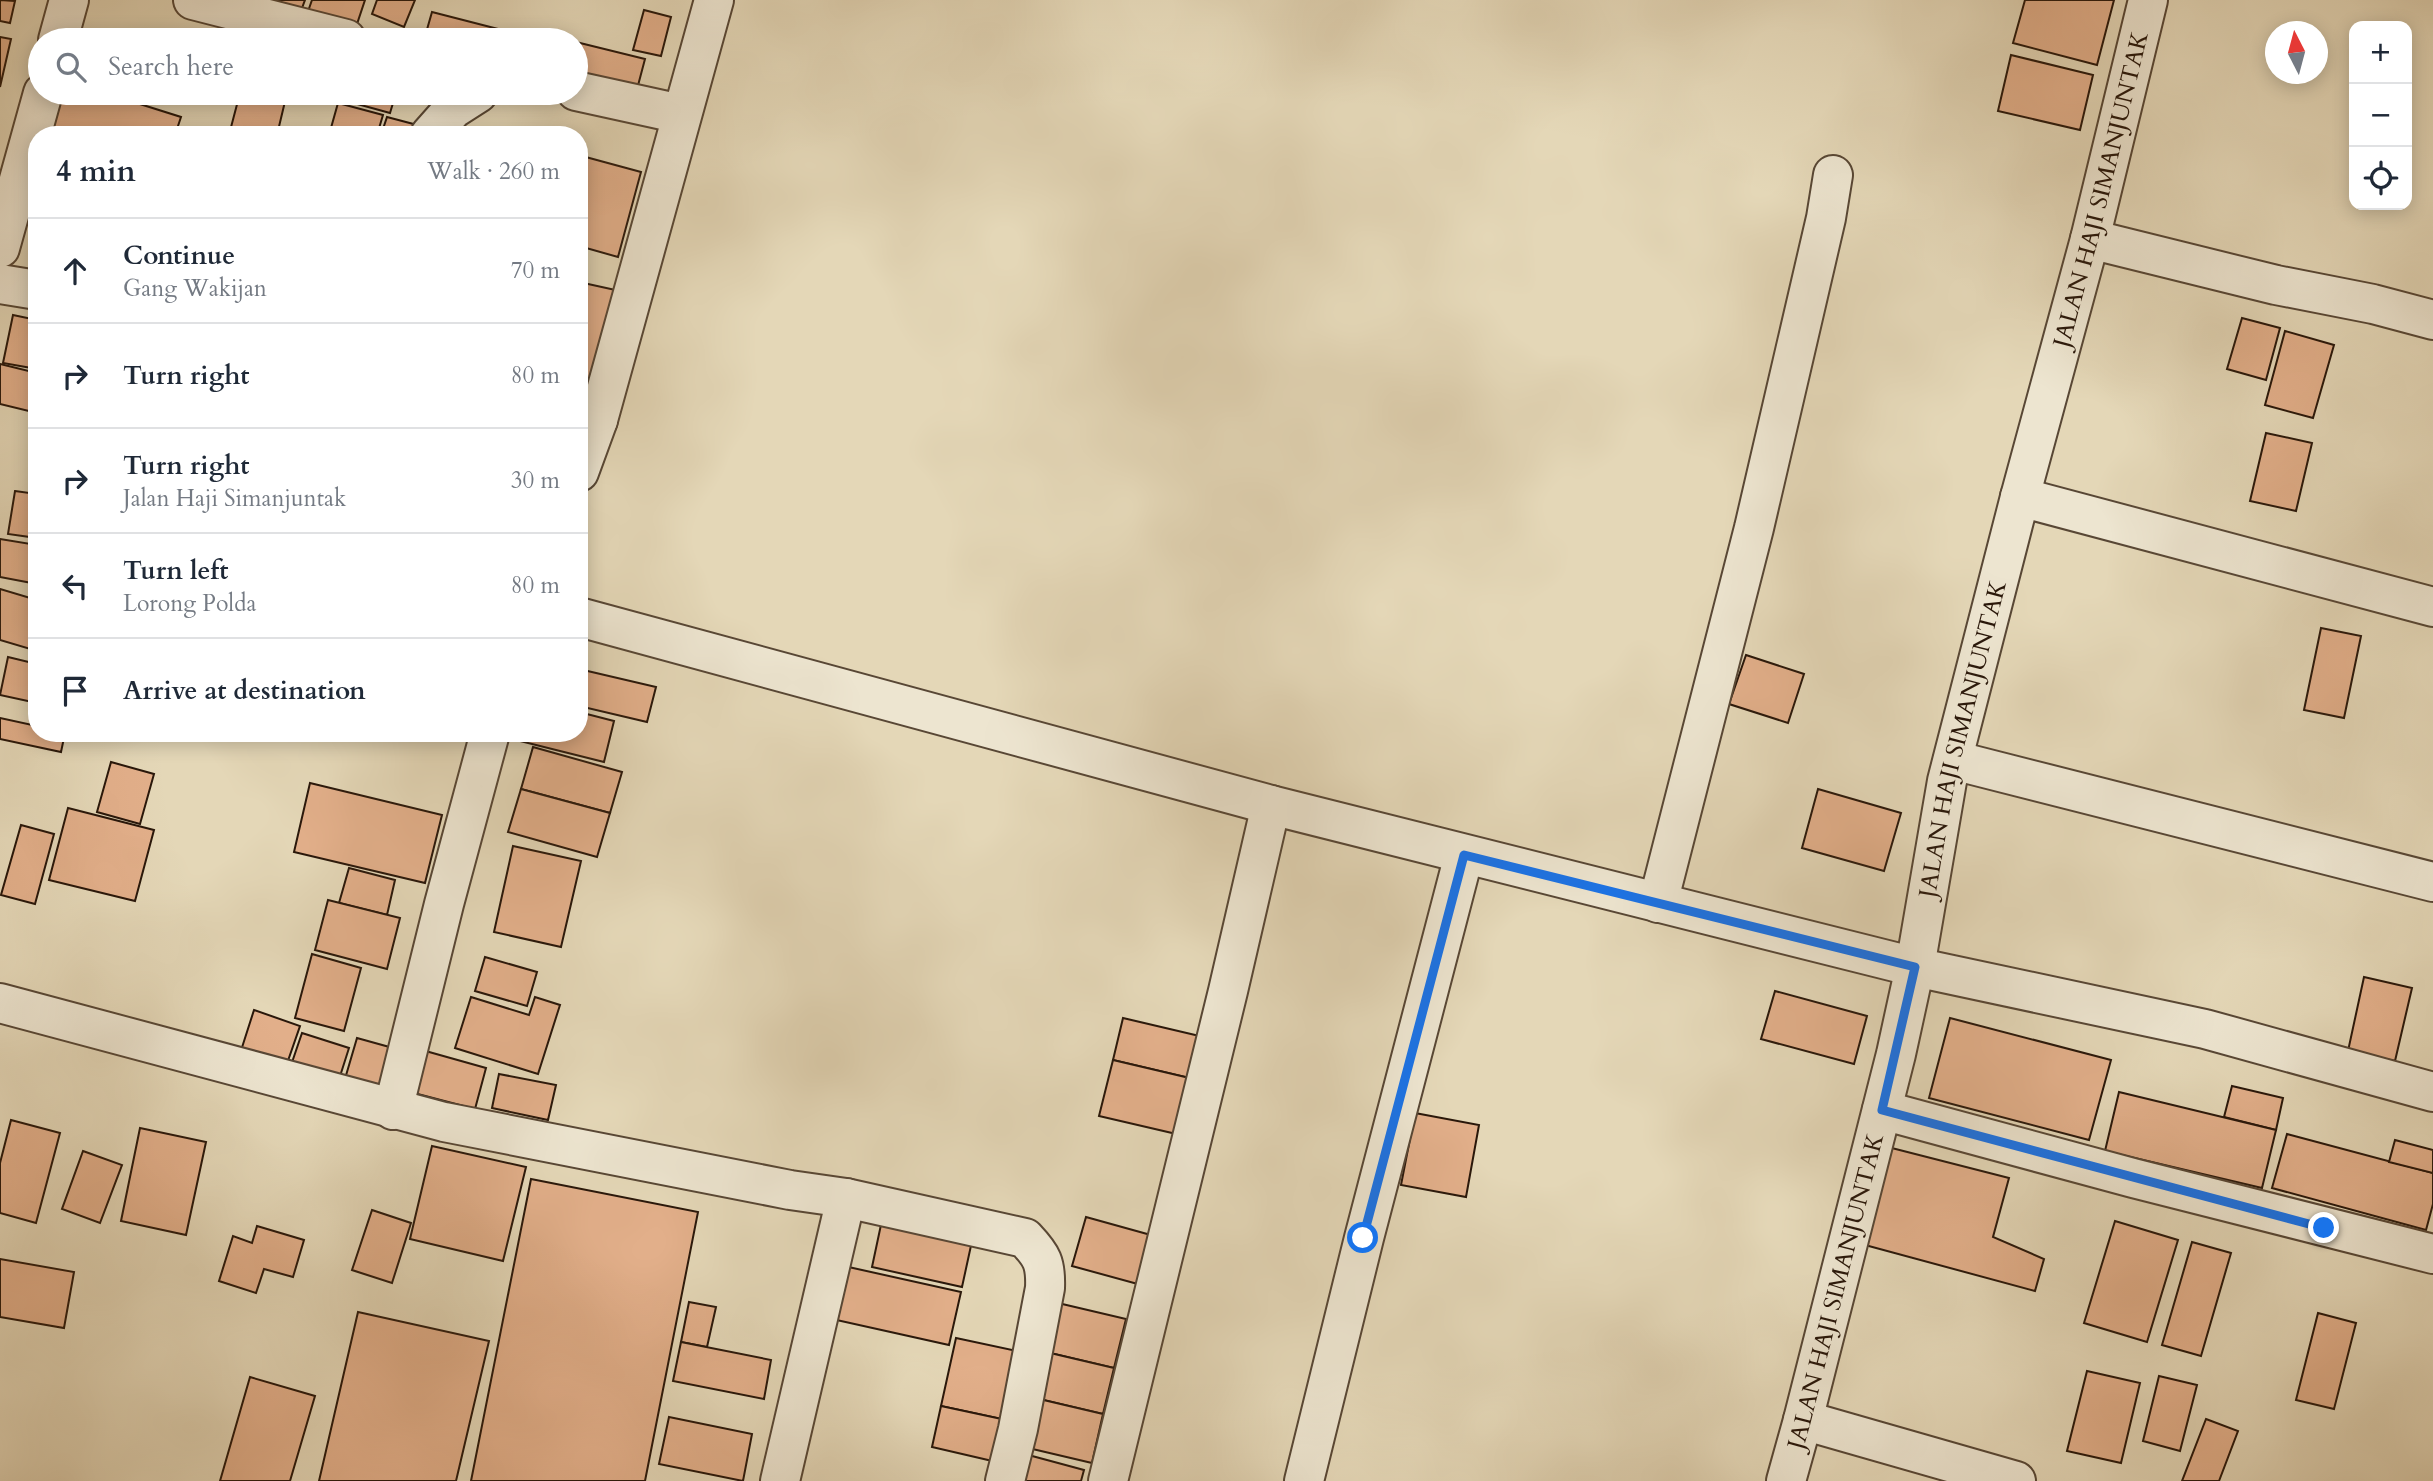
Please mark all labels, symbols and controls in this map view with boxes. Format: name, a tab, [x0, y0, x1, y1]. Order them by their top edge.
north arrow	[2265, 21, 2328, 84]
map controls	[2349, 21, 2412, 210]
button: +	[2349, 21, 2412, 84]
search box	[28, 28, 588, 105]
street label: JALAN HAJI SIMANJUNTAK	[2044, 28, 2156, 354]
icon: search	[52, 48, 90, 86]
text: Search here	[108, 49, 234, 84]
button: −	[2349, 84, 2412, 147]
button: locate	[2349, 147, 2412, 210]
text: 4 min	[56, 151, 136, 192]
text: Walk · 260 m	[427, 156, 560, 187]
text: Continue	[123, 238, 235, 273]
icon: ahead	[56, 252, 94, 290]
text: 70 m	[511, 255, 560, 286]
text: Gang Wakijan	[123, 273, 267, 304]
icon: right	[56, 357, 94, 395]
text: Turn right	[123, 358, 250, 393]
text: 80 m	[511, 360, 560, 391]
text: Turn right	[123, 448, 250, 483]
icon: right	[56, 462, 94, 500]
text: 30 m	[511, 465, 560, 496]
text: Jalan Haji Simanjuntak	[123, 483, 346, 514]
text: Turn left	[123, 553, 228, 588]
icon: left	[56, 567, 94, 605]
text: 80 m	[511, 570, 560, 601]
street label: JALAN HAJI SIMANJUNTAK	[1910, 577, 2014, 903]
text: Lorong Polda	[123, 588, 256, 619]
icon: arrive	[56, 672, 94, 710]
text: Arrive at destination	[123, 673, 366, 708]
street label: JALAN HAJI SIMANJUNTAK	[1778, 1130, 1892, 1456]
route end	[2308, 1212, 2339, 1243]
route start	[1347, 1222, 1378, 1253]

